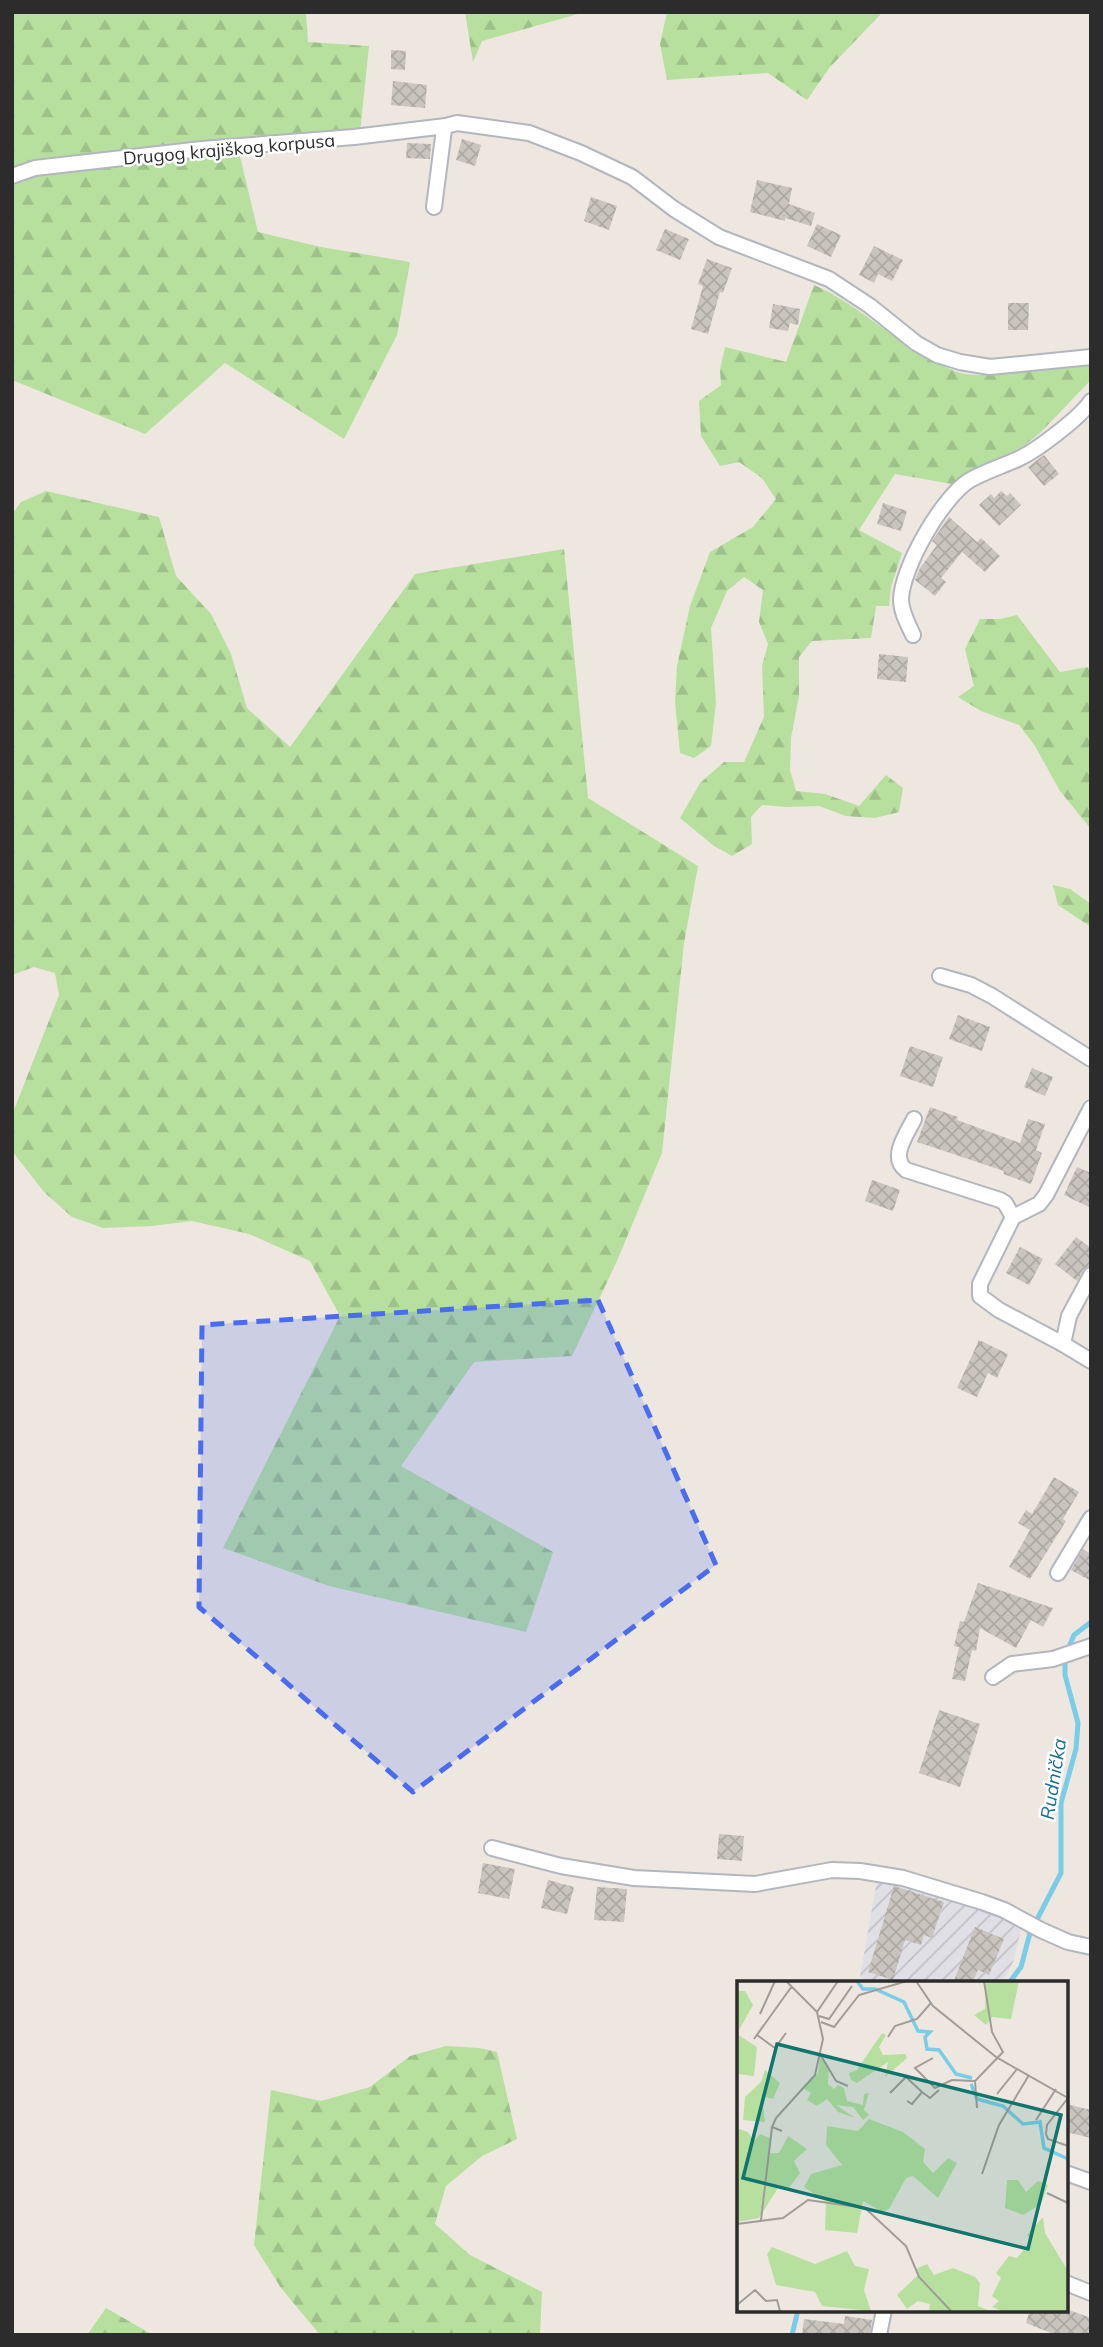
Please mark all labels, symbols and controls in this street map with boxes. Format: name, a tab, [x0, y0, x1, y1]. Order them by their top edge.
street label: Drugog krajiškog korpusa	[122, 128, 336, 170]
water label: Rudnička	[1035, 1737, 1071, 1821]
inset map	[737, 1981, 1068, 2312]

